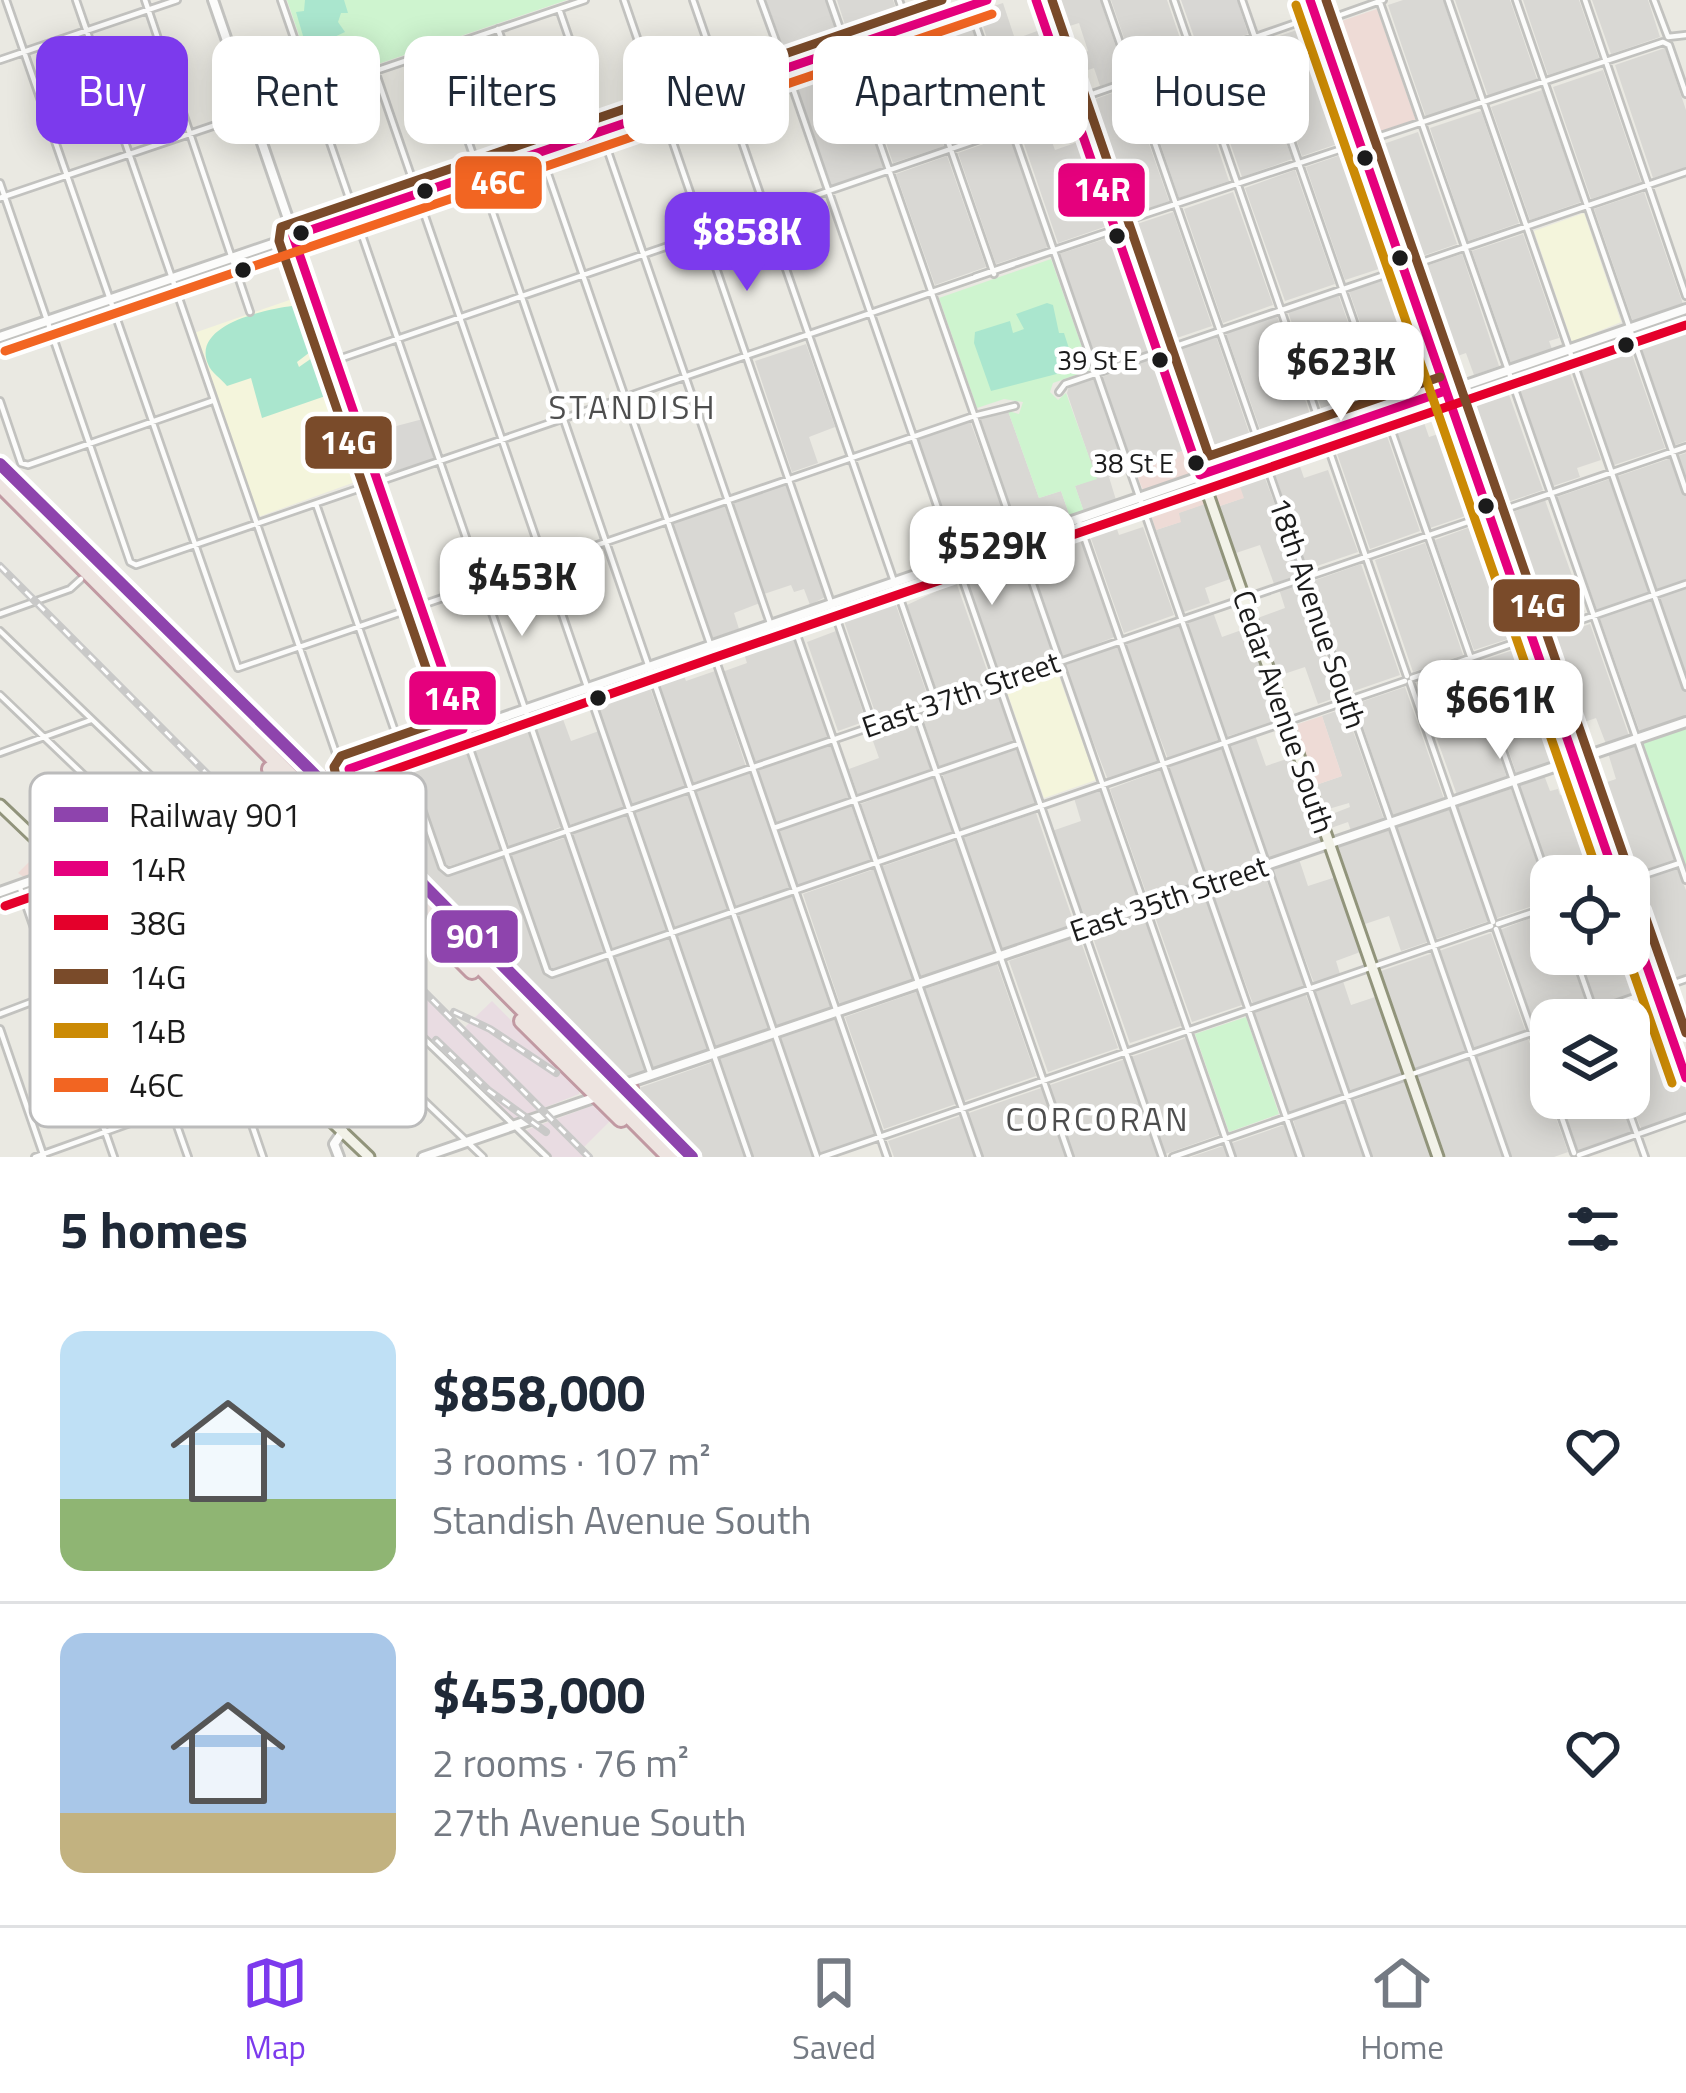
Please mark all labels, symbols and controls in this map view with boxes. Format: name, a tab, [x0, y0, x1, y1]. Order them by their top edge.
chip: Buy	[36, 36, 188, 144]
chip: Rent	[212, 36, 380, 144]
chip: Filters	[404, 36, 599, 144]
chip: New	[623, 36, 789, 144]
chip: Apartment	[813, 36, 1088, 144]
chip: House	[1112, 36, 1309, 144]
unlabelled marker	[1354, 147, 1376, 169]
line badge: 46C	[453, 154, 544, 211]
text: 46C	[471, 157, 525, 207]
line badge: 14R	[1056, 161, 1147, 219]
text: 14R	[1073, 164, 1131, 214]
unlabelled marker	[414, 180, 436, 202]
pin: $858K	[663, 192, 831, 294]
text: $858K	[692, 201, 802, 260]
unlabelled marker	[290, 222, 312, 244]
unlabelled marker	[1106, 225, 1128, 247]
unlabelled marker	[1389, 247, 1411, 269]
unlabelled marker	[232, 259, 254, 281]
pin: $623K	[1257, 322, 1425, 424]
text: $623K	[1286, 331, 1396, 390]
unlabelled marker	[1615, 334, 1637, 356]
place label: 39 St E	[1057, 339, 1138, 380]
marker: 39 St E	[1149, 349, 1171, 371]
district label: STANDISH	[548, 382, 718, 432]
line badge: 14G	[303, 414, 394, 471]
text: 14G	[319, 417, 377, 467]
place label: 38 St E	[1093, 442, 1174, 483]
marker: 38 St E	[1185, 452, 1207, 474]
street label: 18th Avenue South	[1257, 491, 1379, 735]
unlabelled marker	[1475, 495, 1497, 517]
pin: $529K	[908, 506, 1076, 608]
text: $529K	[937, 515, 1047, 574]
pin: $453K	[438, 537, 606, 639]
text: $453K	[467, 546, 577, 605]
line badge: 14G	[1491, 577, 1582, 634]
text: 14G	[1508, 580, 1566, 630]
street label: Cedar Avenue South	[1221, 584, 1347, 839]
street label: East 37th Street	[855, 638, 1066, 749]
pin: $661K	[1416, 660, 1584, 762]
line badge: 14R	[407, 669, 498, 727]
text: $661K	[1445, 669, 1555, 728]
text: 14R	[423, 673, 481, 723]
unlabelled marker	[587, 687, 609, 709]
legend	[30, 773, 426, 1127]
text: Railway 901	[129, 790, 301, 840]
street label: East 35th Street	[1063, 842, 1274, 953]
text: 14R	[129, 844, 186, 894]
map controls	[1530, 855, 1650, 1119]
button: locate	[1530, 855, 1650, 975]
text: 38G	[129, 898, 186, 948]
line badge: 901	[429, 908, 520, 965]
text: 901	[446, 911, 502, 961]
text: 14G	[129, 952, 186, 1002]
button: layers	[1530, 999, 1650, 1119]
text: 14B	[129, 1006, 186, 1056]
text: 46C	[129, 1060, 184, 1110]
district label: CORCORAN	[1005, 1094, 1191, 1144]
text: 5 homes	[60, 1190, 248, 1268]
icon: filters	[1560, 1196, 1626, 1262]
text: $858,000	[432, 1353, 645, 1431]
icon: home	[156, 1379, 300, 1523]
icon: heart	[1560, 1418, 1626, 1484]
text: 3 rooms · 107 m²	[432, 1431, 711, 1490]
text: Standish Avenue South	[432, 1490, 811, 1549]
text: $453,000	[432, 1655, 645, 1733]
icon: home	[156, 1681, 300, 1825]
icon: heart	[1560, 1720, 1626, 1786]
text: 2 rooms · 76 m²	[432, 1733, 689, 1792]
text: 27th Avenue South	[432, 1792, 747, 1851]
tab: Map	[242, 1950, 308, 2072]
tab: Saved	[792, 1950, 876, 2072]
tab: Home	[1360, 1950, 1444, 2072]

